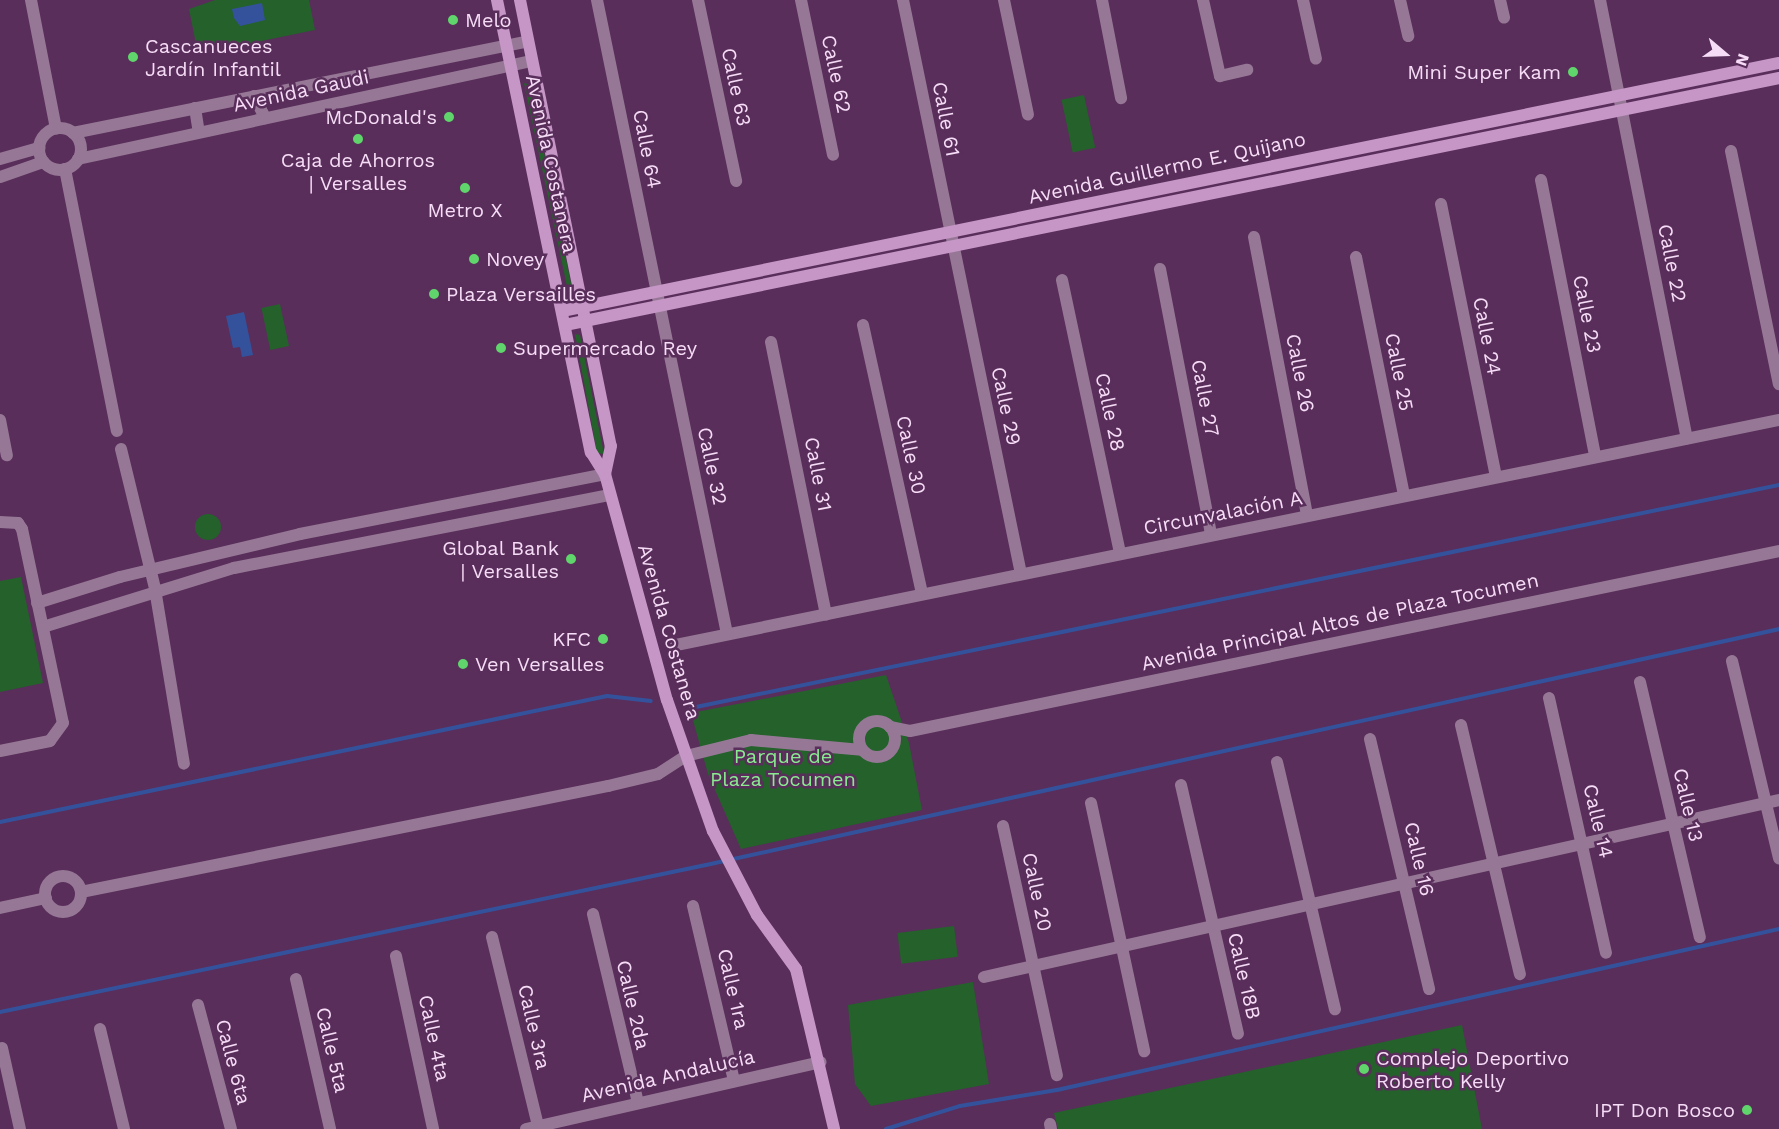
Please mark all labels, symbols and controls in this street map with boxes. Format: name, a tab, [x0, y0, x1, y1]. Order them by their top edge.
place label: Melo	[465, 8, 512, 32]
marker: Melo	[446, 13, 460, 27]
north arrow	[1695, 24, 1755, 84]
street label: Calle 62	[816, 33, 856, 115]
place label: Cascanueces Jardín Infantil	[145, 34, 281, 81]
street label: Calle 63	[716, 46, 756, 128]
marker: Cascanueces Jardín Infantil	[126, 50, 140, 64]
text: N	[1732, 51, 1753, 69]
place label: Mini Super Kam	[1407, 60, 1561, 84]
street label: Avenida Gaudi	[231, 65, 371, 117]
marker: Mini Super Kam	[1566, 65, 1580, 79]
street label: Avenida Costanera	[520, 73, 582, 255]
street label: Calle 61	[927, 80, 965, 158]
place label: McDonald's	[325, 105, 437, 129]
street label: Calle 64	[628, 107, 666, 191]
marker: McDonald's	[442, 110, 456, 124]
street label: Avenida Guillermo E. Quijano	[1026, 127, 1308, 209]
marker: Caja de Ahorros | Versalles	[351, 132, 365, 146]
place label: Caja de Ahorros | Versalles	[280, 148, 436, 195]
marker: Metro X	[458, 181, 472, 195]
place label: Metro X	[427, 198, 503, 222]
street label: Calle 22	[1653, 222, 1691, 304]
place label: Novey	[486, 247, 544, 271]
marker: Novey	[467, 252, 481, 266]
street label: Calle 23	[1568, 273, 1606, 355]
place label: Plaza Versailles	[446, 282, 597, 306]
marker: Plaza Versailles	[427, 287, 441, 301]
street label: Calle 24	[1468, 295, 1506, 377]
street label: Calle 25	[1380, 331, 1418, 413]
street label: Calle 26	[1281, 332, 1319, 414]
place label: Supermercado Rey	[513, 336, 697, 360]
marker: Supermercado Rey	[494, 341, 508, 355]
street label: Calle 27	[1186, 357, 1224, 439]
street label: Calle 29	[986, 365, 1026, 447]
street label: Calle 28	[1090, 371, 1130, 453]
street label: Calle 30	[891, 414, 931, 496]
street label: Calle 32	[692, 425, 732, 507]
street label: Calle 31	[799, 435, 837, 513]
street label: Circunvalación A	[1141, 486, 1305, 540]
place label: Global Bank | Versalles	[442, 536, 559, 583]
street label: Avenida Costanera	[632, 541, 706, 723]
marker: Global Bank | Versalles	[564, 552, 578, 566]
street label: Avenida Principal Altos de Plaza Tocumen	[1138, 568, 1542, 676]
place label: KFC	[552, 627, 591, 651]
marker: KFC	[596, 632, 610, 646]
place label: Ven Versalles	[475, 652, 605, 676]
marker: Ven Versalles	[456, 657, 470, 671]
park label: Parque de Plaza Tocumen	[710, 744, 856, 791]
street label: Calle 13	[1668, 766, 1708, 844]
street label: Calle 14	[1578, 781, 1618, 861]
street label: Calle 16	[1399, 819, 1439, 899]
street label: Calle 20	[1017, 851, 1057, 933]
street label: Calle 18B	[1222, 930, 1266, 1022]
street label: Calle 1ra	[712, 946, 754, 1032]
street label: Calle 2da	[611, 958, 655, 1052]
street label: Calle 3ra	[513, 982, 555, 1072]
street label: Calle 4ta	[413, 993, 455, 1083]
street label: Calle 5ta	[311, 1005, 353, 1095]
street label: Calle 6ta	[210, 1017, 256, 1107]
street label: Avenida Andalucía	[578, 1044, 758, 1108]
place label: Complejo Deportivo Roberto Kelly	[1376, 1046, 1569, 1093]
marker: Complejo Deportivo Roberto Kelly	[1357, 1062, 1371, 1076]
place label: IPT Don Bosco	[1594, 1098, 1735, 1122]
marker: IPT Don Bosco	[1740, 1103, 1754, 1117]

